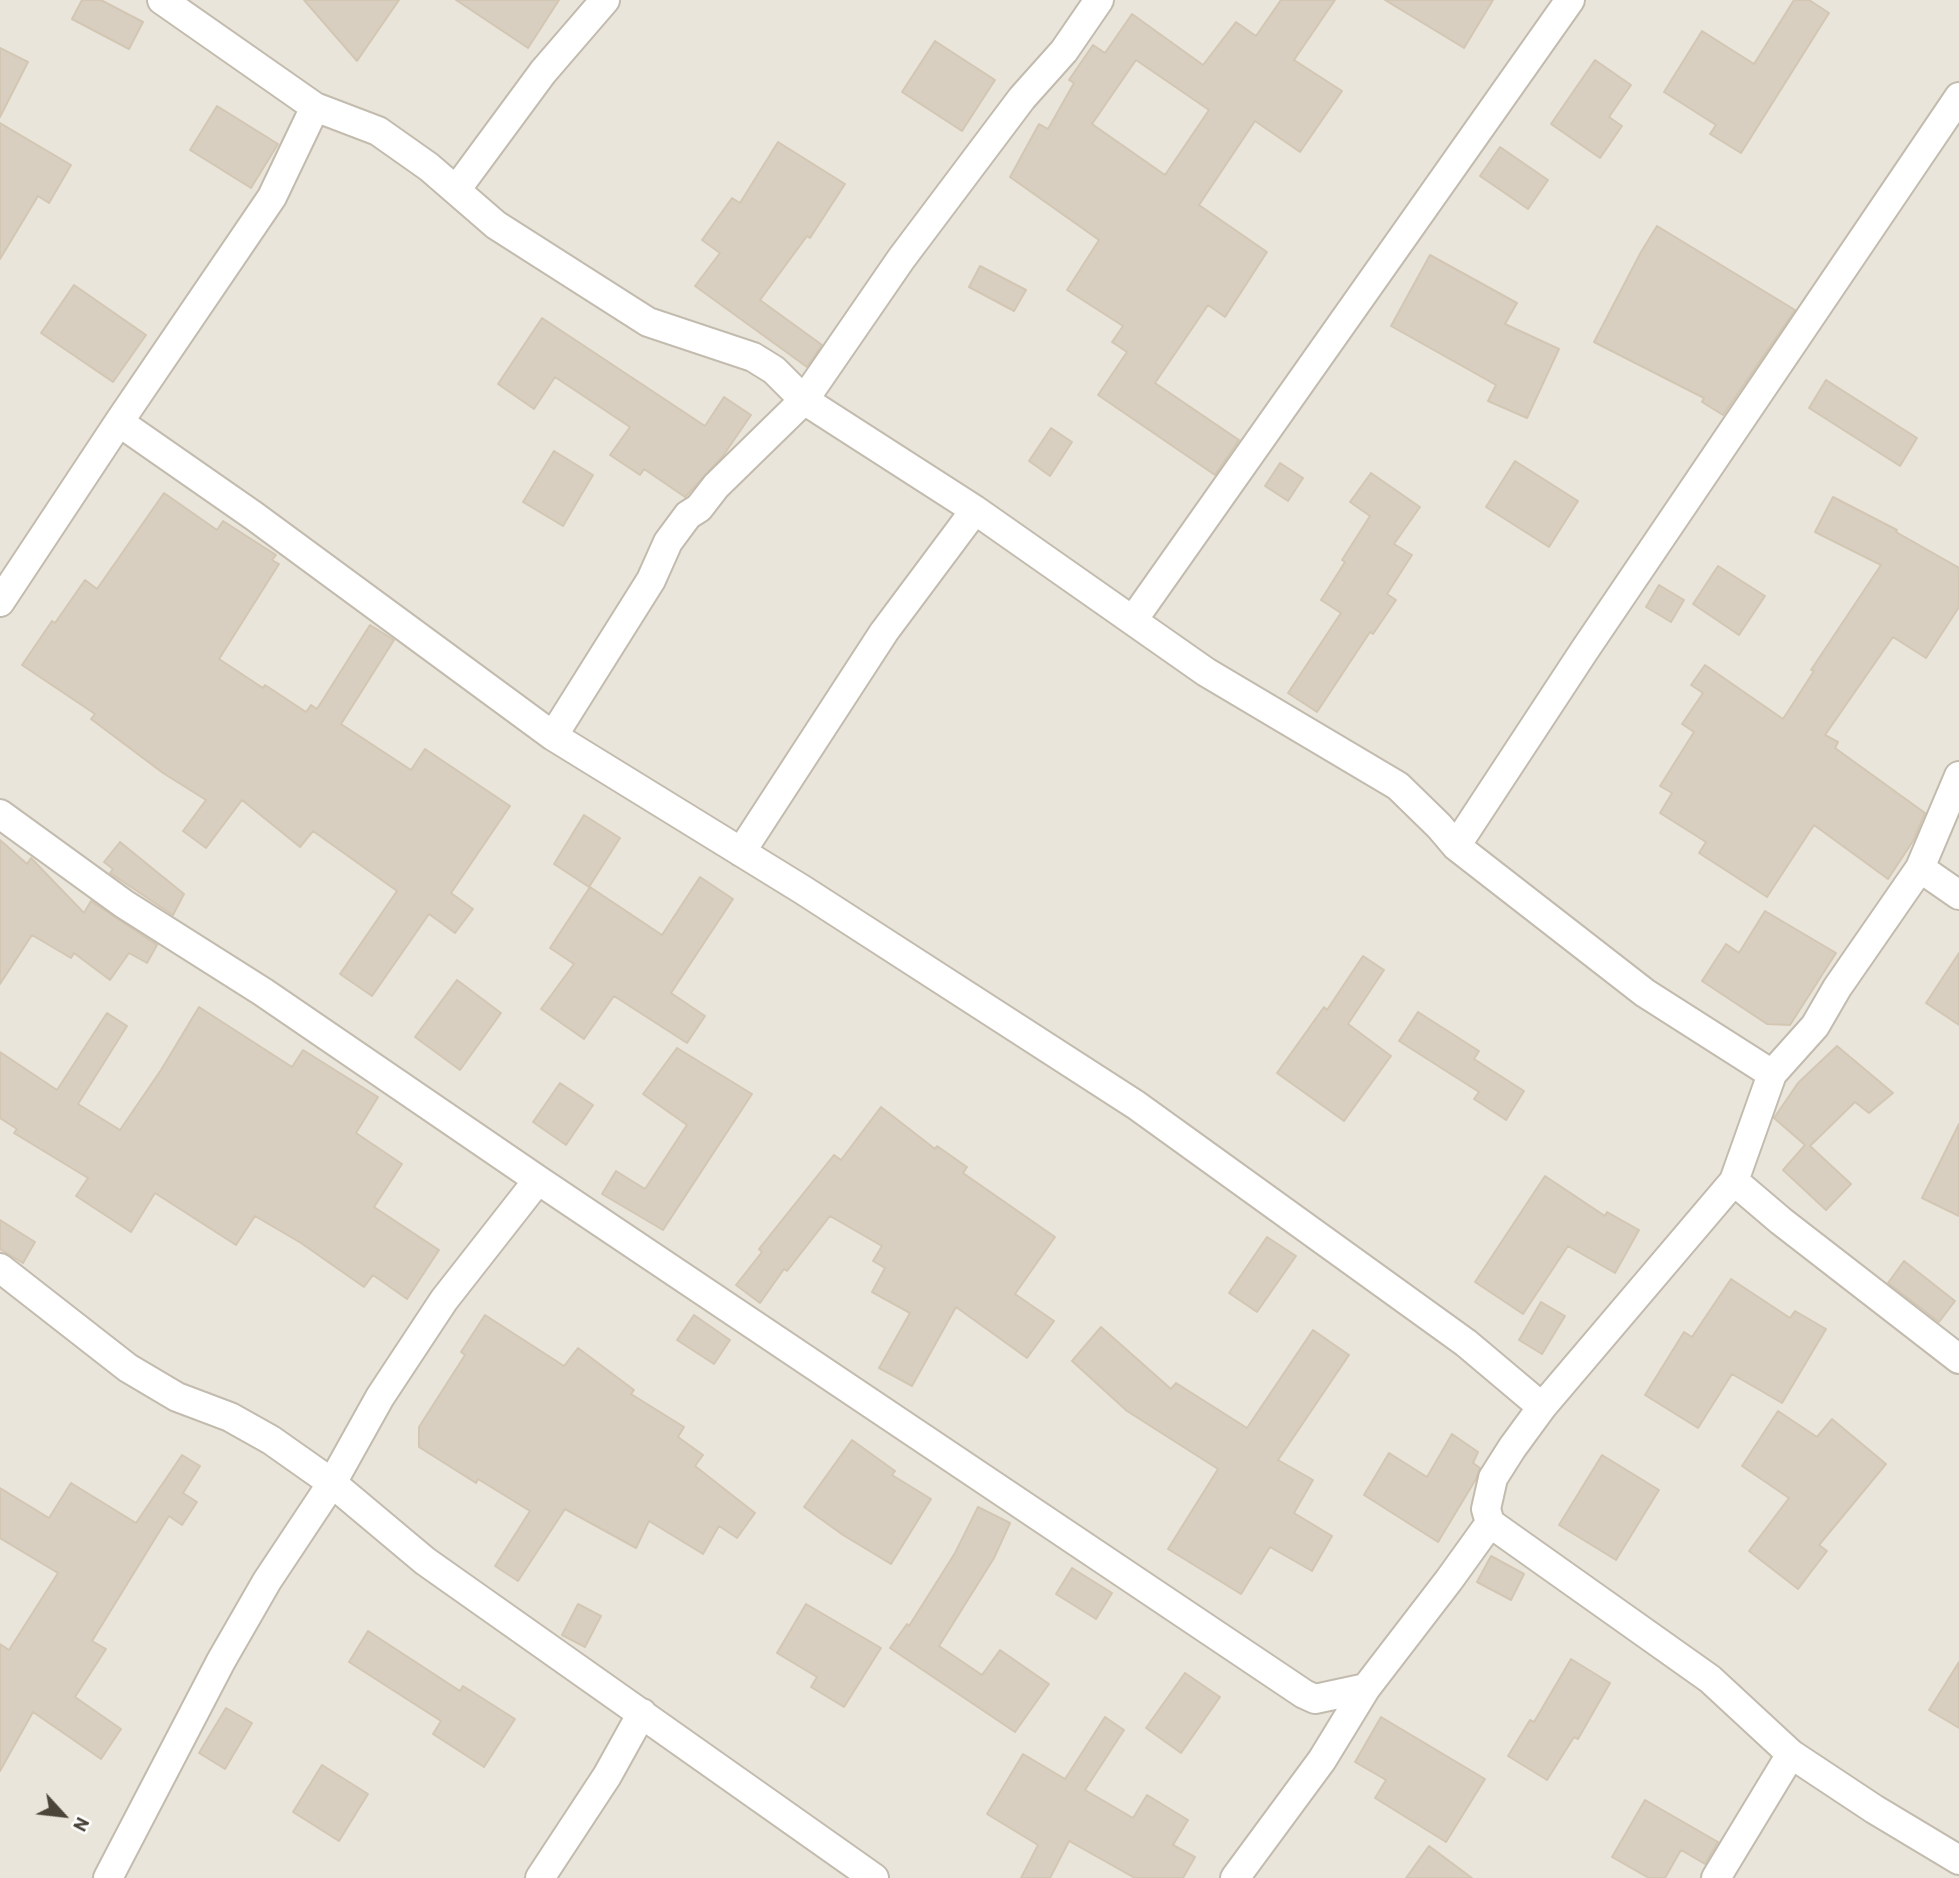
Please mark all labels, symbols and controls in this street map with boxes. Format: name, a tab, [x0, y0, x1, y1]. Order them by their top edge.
north arrow	[28, 1780, 98, 1850]
text: N	[69, 1814, 95, 1836]

